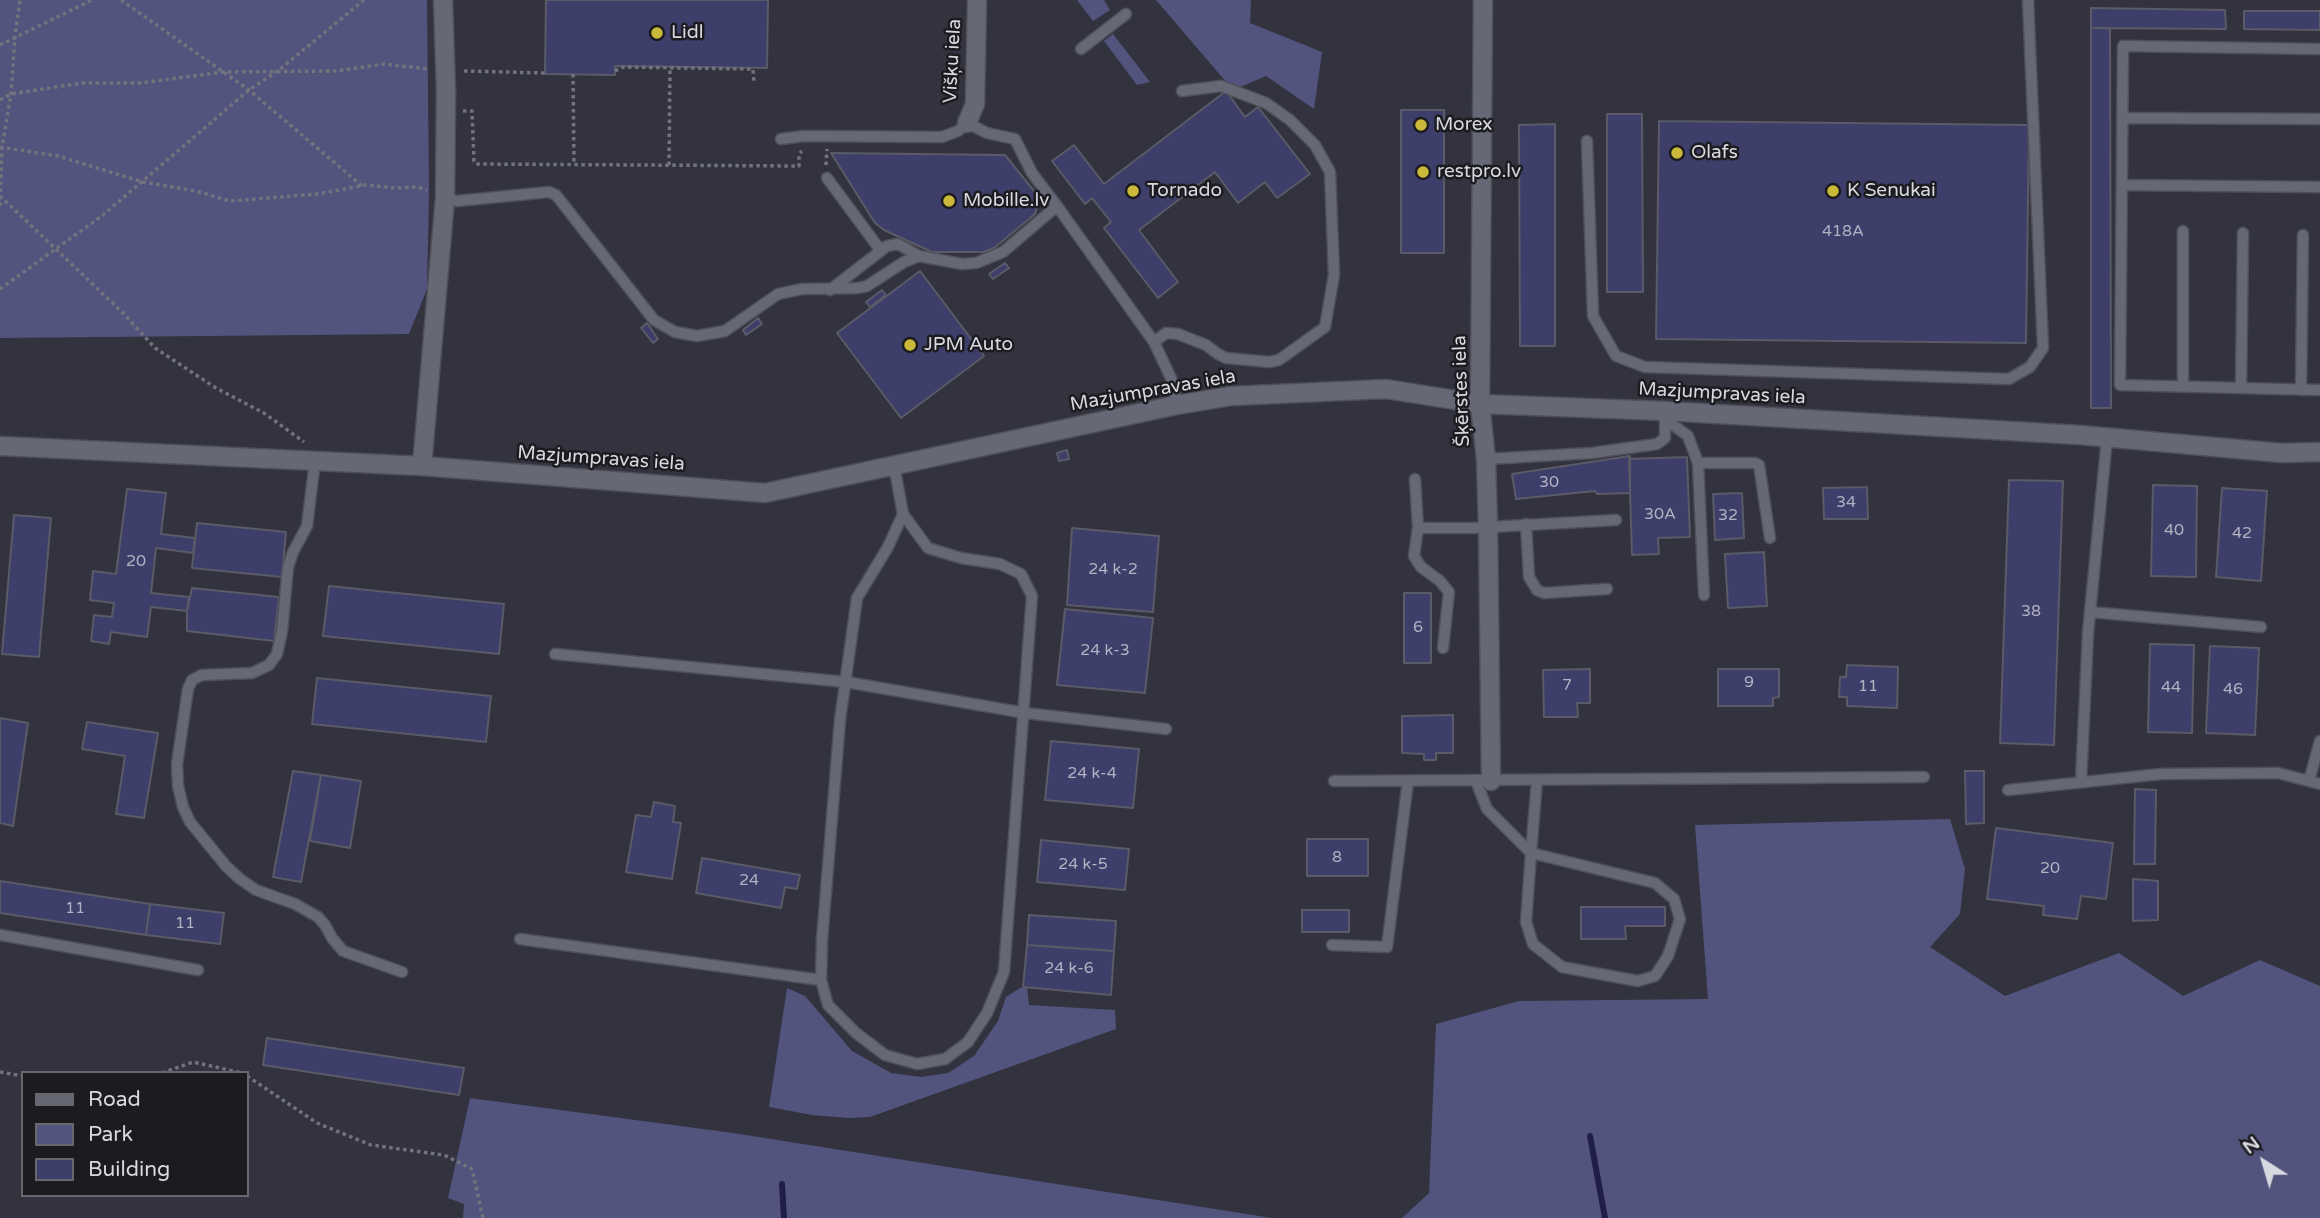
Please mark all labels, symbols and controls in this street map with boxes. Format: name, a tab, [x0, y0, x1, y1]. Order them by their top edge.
street label: Višķu iela	[939, 18, 967, 104]
place label: Lidl	[671, 22, 703, 44]
marker: Lidl	[649, 25, 665, 41]
place label: Morex	[1435, 114, 1493, 136]
marker: Morex	[1413, 117, 1429, 133]
place label: Olafs	[1691, 142, 1738, 164]
marker: Olafs	[1669, 145, 1685, 161]
place label: restpro.lv	[1437, 161, 1521, 183]
marker: restpro.lv	[1415, 164, 1431, 180]
place label: Tornado	[1147, 180, 1222, 202]
place label: K Senukai	[1847, 180, 1936, 202]
marker: Tornado	[1125, 183, 1141, 199]
marker: K Senukai	[1825, 183, 1841, 199]
place label: Mobille.lv	[963, 190, 1049, 212]
marker: Mobille.lv	[941, 193, 957, 209]
house number: 418A	[1822, 222, 1864, 242]
place label: JPM Auto	[924, 334, 1013, 356]
street label: Šķērstes iela	[1449, 335, 1475, 447]
marker: JPM Auto	[902, 337, 918, 353]
street label: Mazjumpravas iela	[1068, 365, 1238, 417]
street label: Mazjumpravas iela	[1638, 378, 1806, 410]
street label: Mazjumpravas iela	[517, 442, 685, 476]
house number: 30	[1539, 473, 1559, 493]
house number: 34	[1836, 493, 1856, 513]
house number: 30A	[1644, 505, 1676, 525]
house number: 32	[1718, 506, 1738, 526]
house number: 40	[2164, 521, 2184, 541]
house number: 42	[2232, 524, 2252, 544]
house number: 20	[126, 552, 146, 572]
house number: 24 k-2	[1088, 560, 1138, 580]
house number: 38	[2021, 602, 2041, 622]
house number: 6	[1413, 618, 1423, 638]
house number: 24 k-3	[1080, 641, 1130, 661]
house number: 9	[1744, 673, 1754, 693]
house number: 7	[1562, 676, 1572, 696]
house number: 11	[1858, 677, 1878, 697]
house number: 44	[2161, 678, 2181, 698]
house number: 46	[2223, 680, 2243, 700]
house number: 24 k-4	[1067, 764, 1117, 784]
house number: 8	[1332, 848, 1342, 868]
house number: 24 k-5	[1058, 855, 1108, 875]
house number: 20	[2040, 859, 2060, 879]
house number: 24	[739, 871, 759, 891]
house number: 11	[65, 899, 85, 919]
house number: 11	[175, 914, 195, 934]
house number: 24 k-6	[1044, 959, 1094, 979]
legend	[21, 1071, 248, 1197]
text: Road	[88, 1087, 141, 1112]
text: Park	[88, 1122, 133, 1147]
north arrow	[2229, 1127, 2299, 1197]
text: N	[2239, 1132, 2264, 1159]
text: Building	[88, 1157, 170, 1182]

